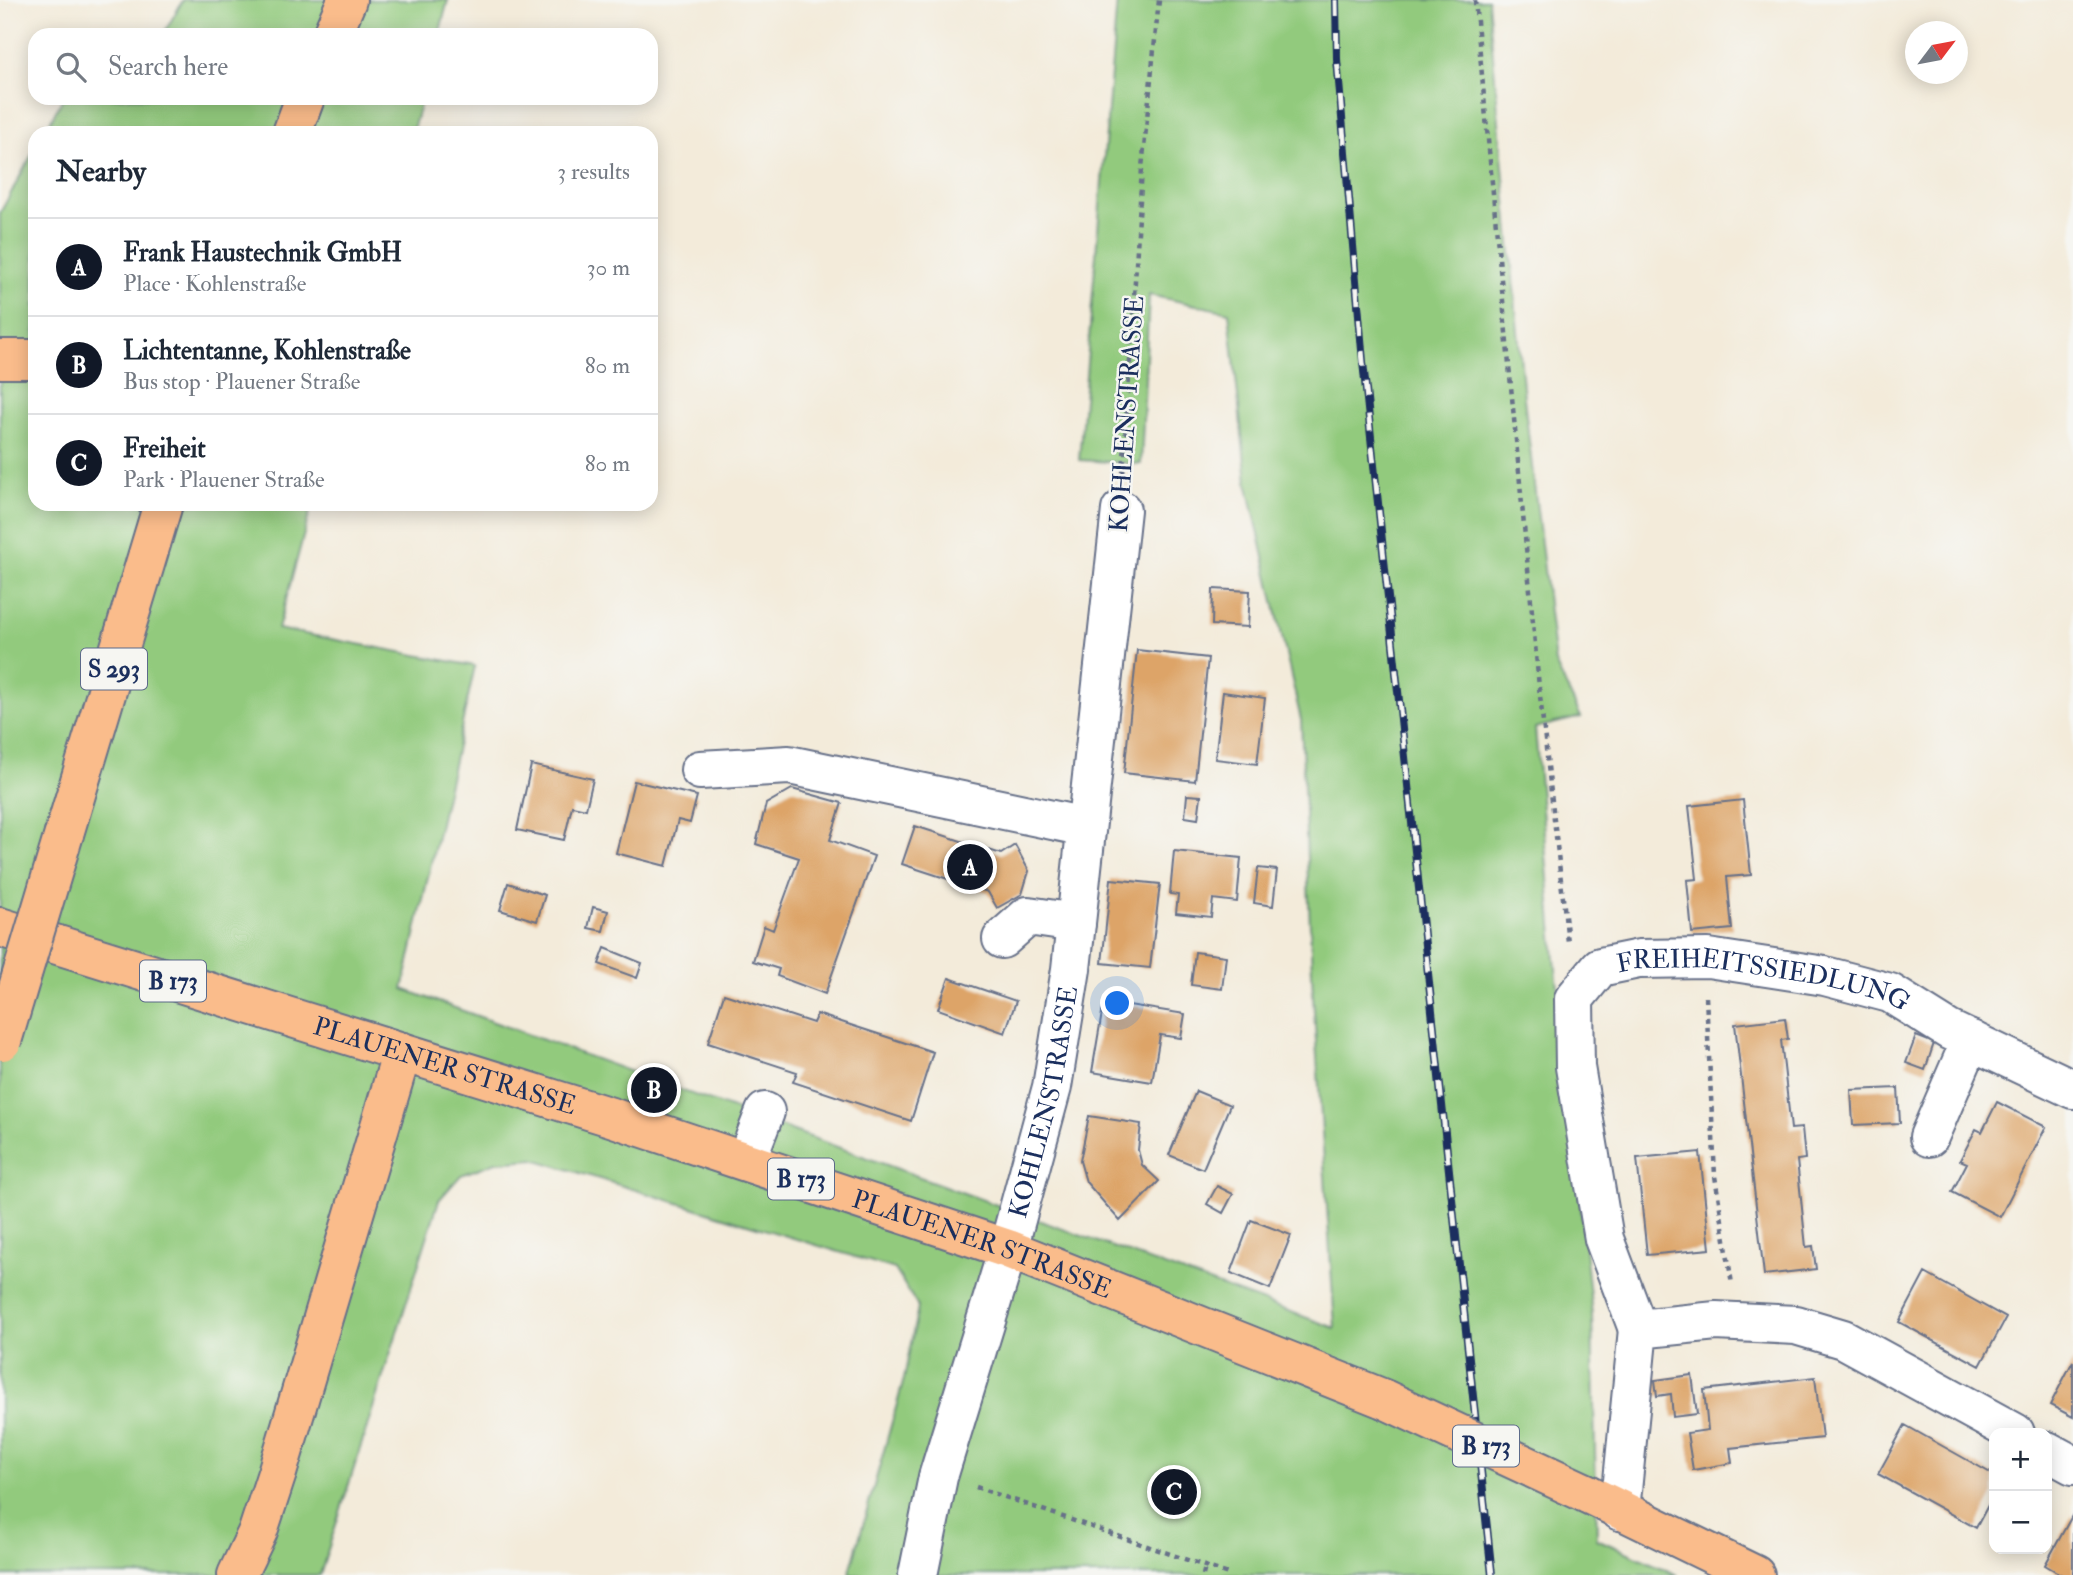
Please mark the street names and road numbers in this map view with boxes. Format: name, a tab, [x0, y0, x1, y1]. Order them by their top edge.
street label: KOHLENSTRASSE	[1103, 295, 1151, 533]
road number: S 293	[81, 648, 147, 690]
street label: FREIHEITSSIEDLUNG	[1614, 942, 1916, 1019]
road number: B 173	[140, 960, 206, 1001]
street label: KOHLENSTRASSE	[1002, 984, 1085, 1222]
street label: PLAUENER STRASSE	[309, 1010, 580, 1122]
road number: B 173	[768, 1158, 834, 1199]
street label: PLAUENER STRASSE	[848, 1183, 1116, 1306]
road number: B 173	[1453, 1426, 1519, 1466]

